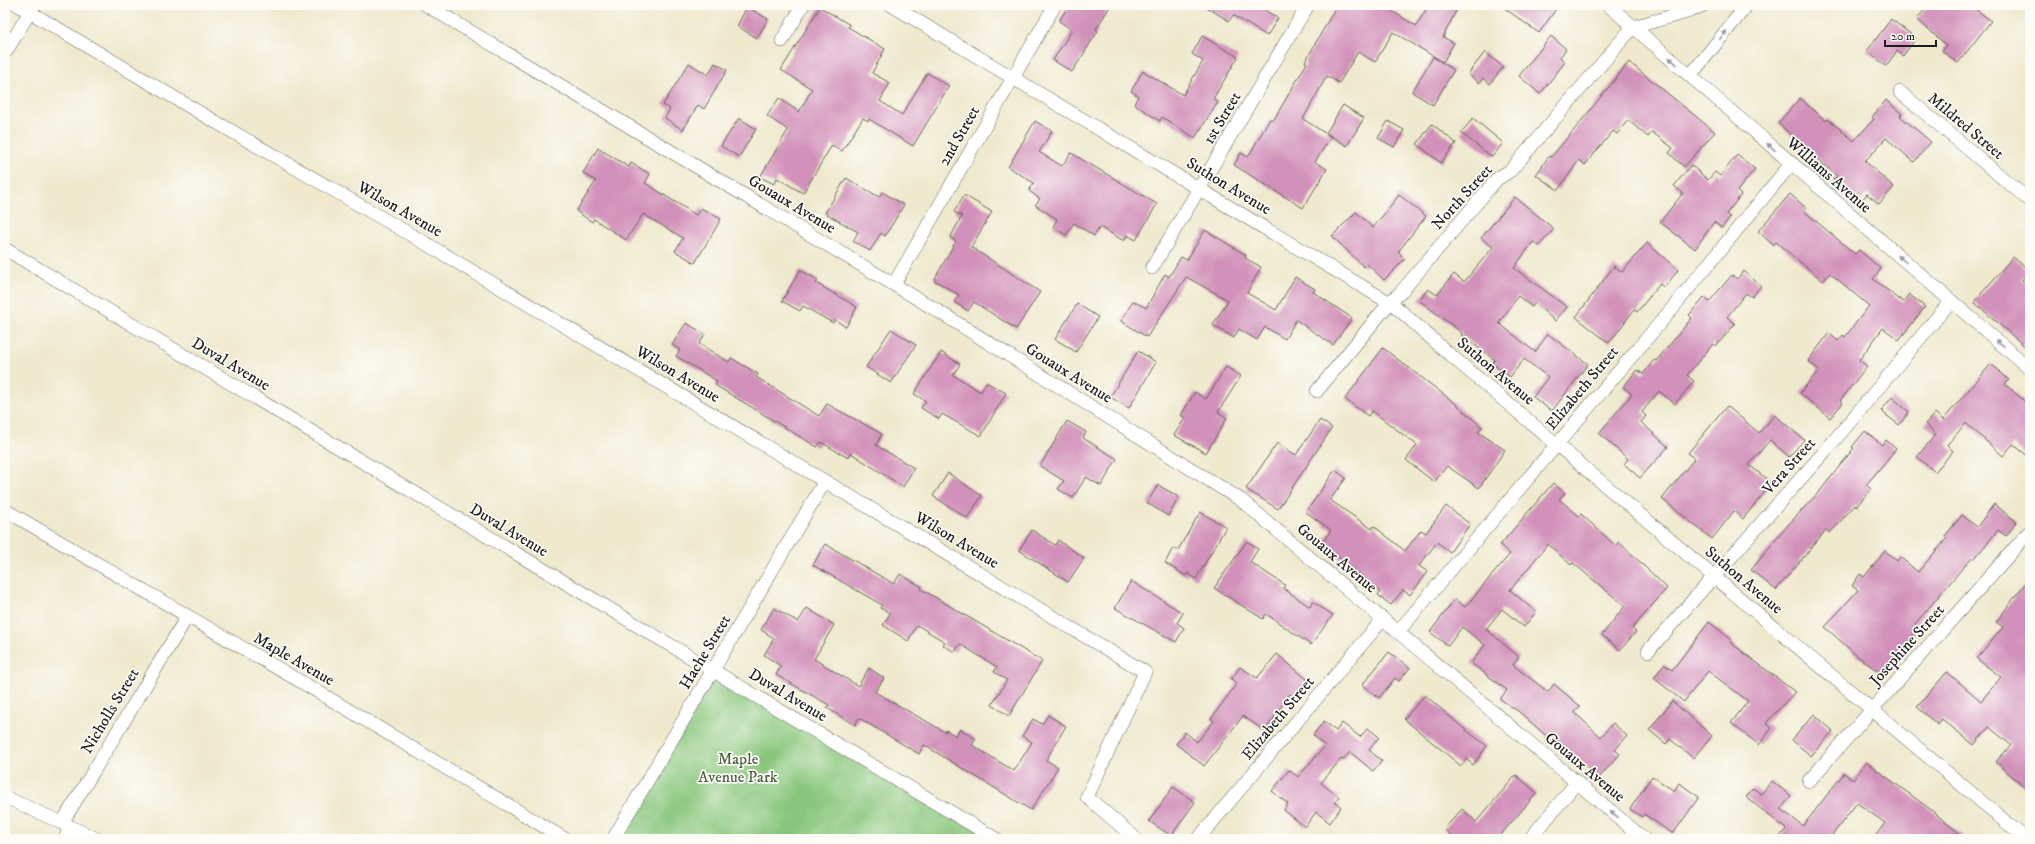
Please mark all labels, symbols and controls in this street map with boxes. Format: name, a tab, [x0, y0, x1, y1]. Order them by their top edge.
scale bar	[1885, 22, 1936, 48]
one-way arrow	[1719, 29, 1728, 40]
text: 20 m	[1891, 29, 1915, 44]
one-way arrow	[1668, 57, 1678, 66]
street label: 1st Street	[1199, 88, 1245, 148]
street label: Mildred Street	[1924, 88, 2008, 164]
street label: 2nd Street	[934, 103, 984, 169]
street label: Williams Avenue	[1782, 132, 1876, 218]
one-way arrow	[1766, 142, 1776, 151]
street label: Suthon Avenue	[1183, 153, 1275, 219]
street label: North Street	[1427, 160, 1497, 234]
street label: Gouaux Avenue	[745, 170, 840, 238]
street label: Wilson Avenue	[353, 176, 446, 242]
one-way arrow	[1896, 254, 1907, 263]
street label: Duval Avenue	[188, 333, 274, 395]
street label: Suthon Avenue	[1453, 333, 1539, 410]
street label: Gouaux Avenue	[1022, 338, 1116, 408]
one-way arrow	[1995, 339, 2006, 348]
street label: Wilson Avenue	[631, 341, 724, 407]
street label: Elizabeth Street	[1541, 342, 1623, 434]
street label: Vera Street	[1758, 433, 1820, 499]
street label: Duval Avenue	[466, 499, 552, 561]
street label: Wilson Avenue	[910, 507, 1003, 573]
street label: Gouaux Avenue	[1293, 519, 1381, 598]
street label: Suthon Avenue	[1701, 542, 1787, 619]
street label: Josephine Street	[1864, 600, 1949, 691]
street label: Hache Street	[675, 611, 735, 693]
street label: Maple Avenue	[250, 628, 338, 690]
street label: Duval Avenue	[745, 664, 831, 726]
street label: Nicholls Street	[77, 665, 143, 757]
street label: Elizabeth Street	[1237, 672, 1319, 764]
street label: Gouaux Avenue	[1541, 728, 1629, 807]
park label: Maple Avenue Park	[698, 749, 778, 787]
one-way arrow	[1609, 809, 1620, 818]

